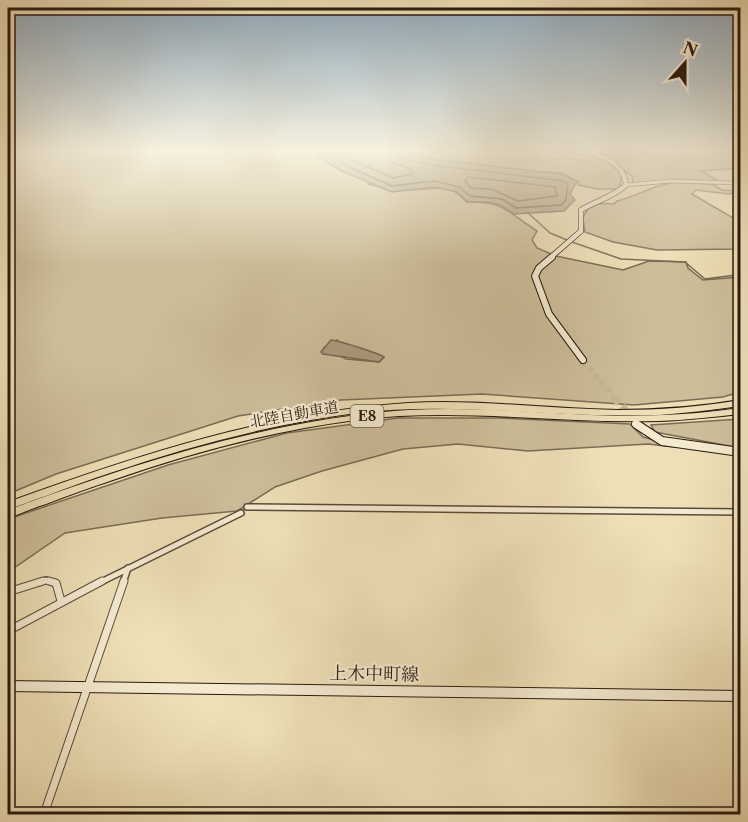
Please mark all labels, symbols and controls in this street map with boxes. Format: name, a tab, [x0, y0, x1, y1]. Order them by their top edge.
north arrow	[655, 33, 715, 93]
text: N	[680, 37, 701, 61]
street label: 北陸自動車道	[248, 397, 340, 431]
road number: E8	[350, 405, 384, 427]
street label: 上木中町線	[329, 662, 419, 686]

